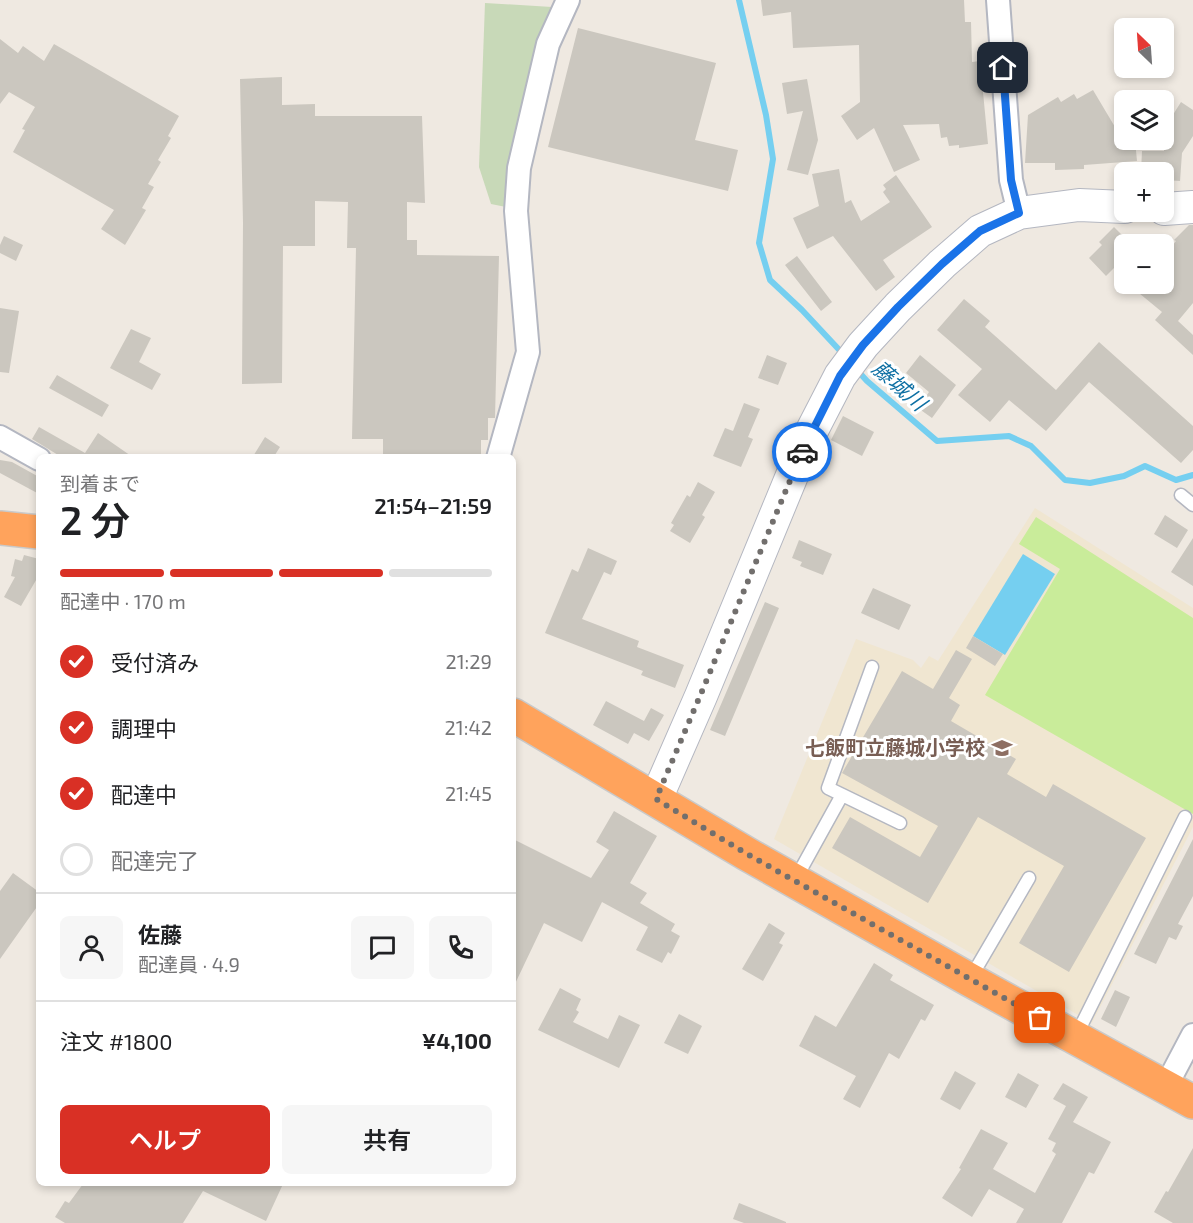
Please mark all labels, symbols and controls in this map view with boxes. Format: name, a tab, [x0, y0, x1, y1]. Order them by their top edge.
north arrow	[1114, 18, 1174, 78]
map controls	[1114, 18, 1174, 294]
pin	[977, 42, 1028, 93]
icon: home	[986, 51, 1019, 84]
button: layers	[1114, 90, 1174, 150]
button: +	[1114, 162, 1174, 222]
button: −	[1114, 234, 1174, 294]
water label: 藤城川	[868, 355, 933, 416]
courier	[772, 422, 832, 482]
icon: car	[786, 436, 819, 469]
text: 到着まで	[60, 471, 140, 495]
text: 21:54–21:59	[374, 492, 492, 518]
text: 2 分	[60, 496, 130, 543]
text: 配達中 · 170 m	[60, 589, 186, 613]
icon: check	[60, 645, 93, 678]
text: 受付済み	[111, 649, 199, 675]
text: 21:29	[445, 649, 492, 673]
icon: check	[60, 711, 93, 744]
text: 調理中	[111, 715, 177, 741]
text: 21:42	[445, 715, 492, 739]
place label: 七飯町立藤城小学校	[805, 735, 985, 759]
school or university icon: 七飯町立藤城小学校	[990, 736, 1014, 760]
icon: check	[60, 777, 93, 810]
text: 配達中	[111, 781, 177, 807]
text: 21:45	[445, 781, 492, 805]
text: 配達完了	[111, 847, 199, 873]
button: person	[60, 916, 123, 979]
button: chat	[351, 916, 414, 979]
button: phone	[429, 916, 492, 979]
text: 佐藤	[138, 921, 182, 947]
text: 配達員 · 4.9	[138, 952, 240, 976]
pin	[1014, 992, 1065, 1043]
icon: bag	[1023, 1001, 1056, 1034]
text: ¥4,100	[422, 1027, 492, 1053]
text: 注文 #1800	[60, 1028, 173, 1054]
button: ヘルプ	[60, 1105, 270, 1174]
button: 共有	[282, 1105, 492, 1174]

